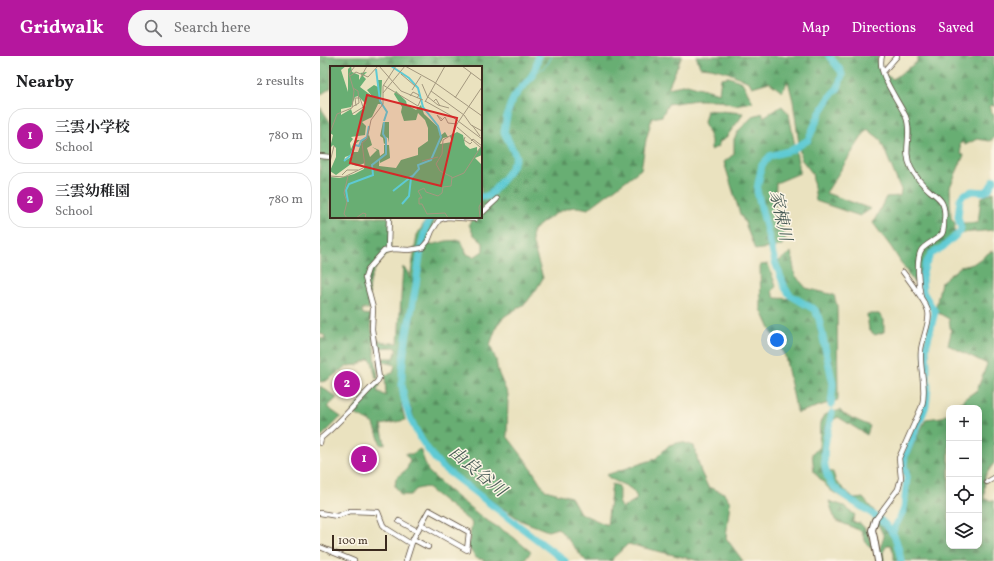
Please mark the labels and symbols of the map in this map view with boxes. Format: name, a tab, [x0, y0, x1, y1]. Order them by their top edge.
inset map	[330, 66, 482, 218]
water label: 家棟川	[763, 189, 797, 245]
your location	[767, 330, 787, 350]
pin: 2	[334, 369, 360, 399]
water label: 由良谷川	[444, 441, 512, 504]
pin: 1	[351, 444, 377, 474]
scale bar	[332, 533, 387, 552]

